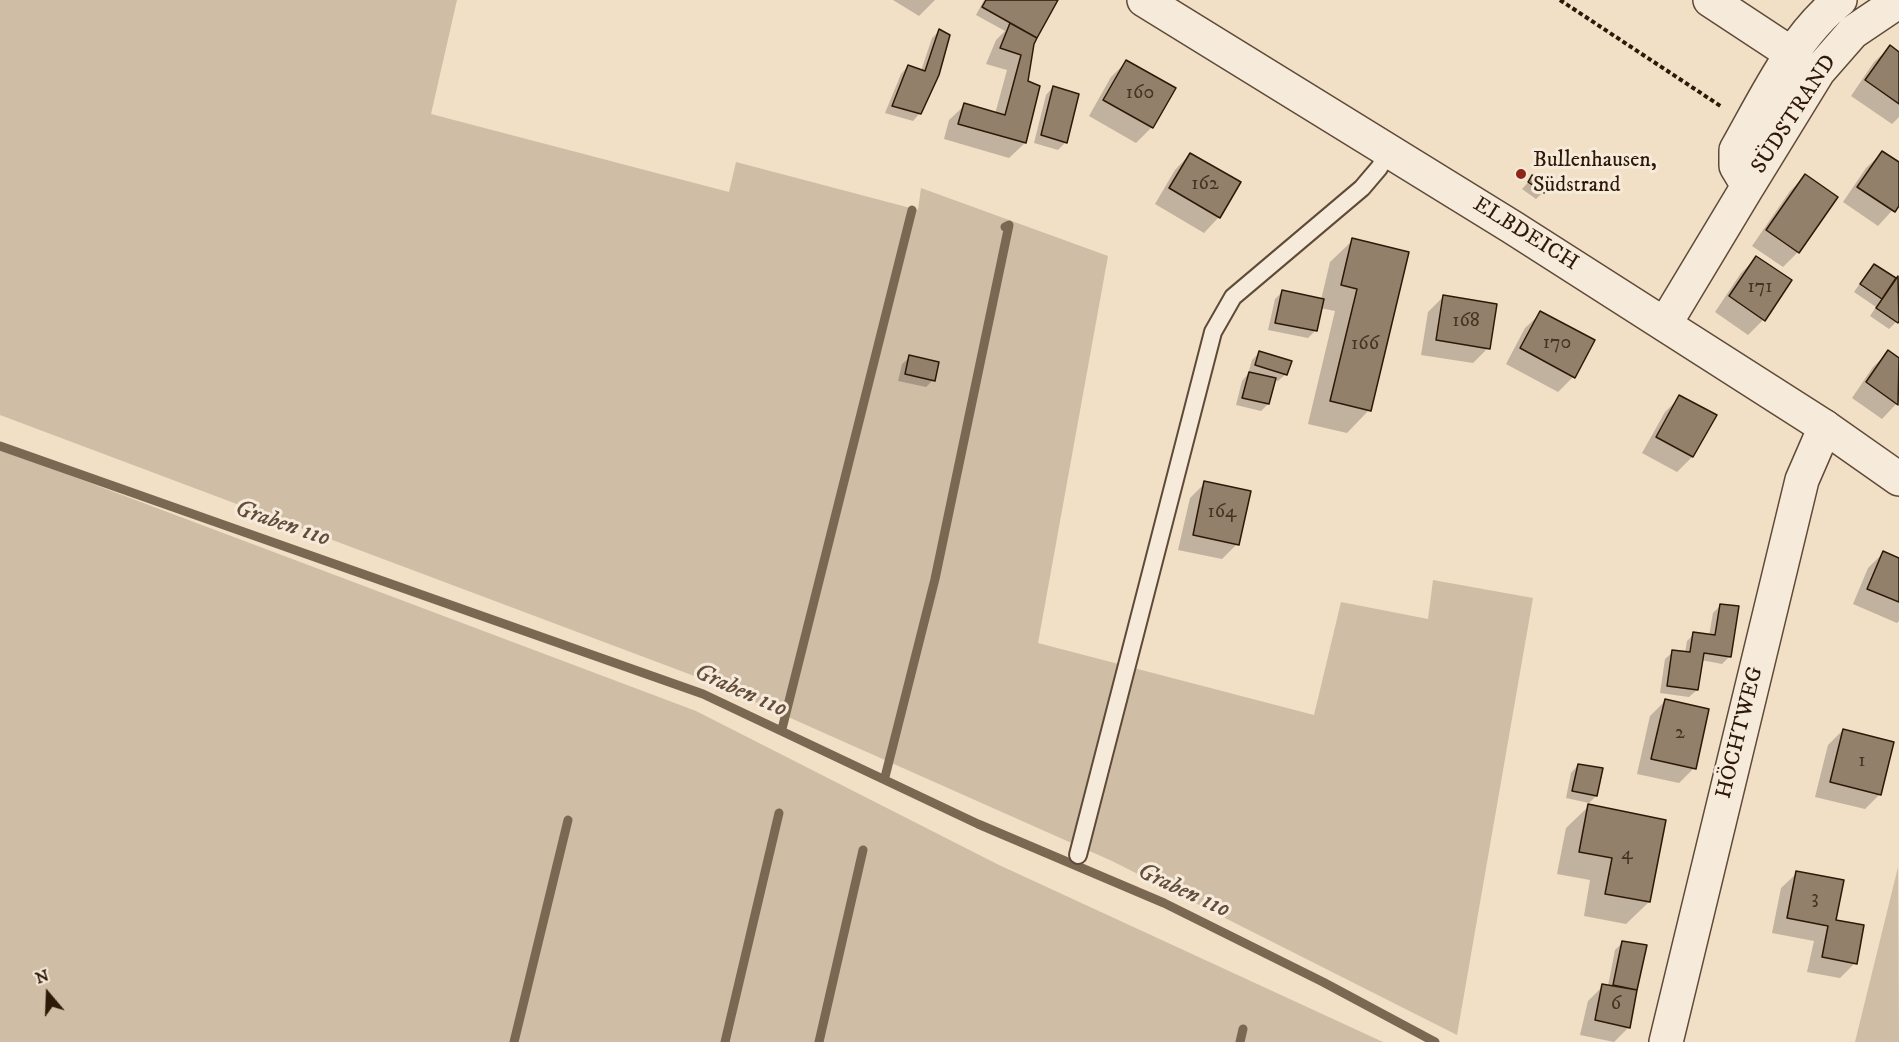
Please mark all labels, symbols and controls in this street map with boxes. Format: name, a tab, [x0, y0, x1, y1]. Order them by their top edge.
street label: SÜDSTRAND	[1747, 51, 1843, 179]
house number: 160	[1126, 82, 1154, 106]
place label: Bullenhausen, Südstrand	[1533, 148, 1657, 200]
marker: Bullenhausen, Südstrand	[1514, 167, 1528, 181]
house number: 162	[1191, 173, 1219, 197]
street label: ELBDEICH	[1468, 192, 1582, 278]
house number: 171	[1747, 276, 1773, 300]
house number: 168	[1452, 310, 1480, 334]
house number: 170	[1543, 332, 1571, 356]
house number: 166	[1351, 333, 1379, 357]
water label: Graben 110	[231, 495, 333, 555]
house number: 164	[1207, 501, 1237, 525]
water label: Graben 110	[689, 659, 791, 725]
street label: HÖCHTWEG	[1712, 664, 1770, 802]
house number: 2	[1675, 722, 1685, 746]
house number: 1	[1858, 750, 1866, 774]
house number: 4	[1621, 843, 1633, 867]
water label: Graben 110	[1132, 858, 1234, 926]
house number: 3	[1811, 887, 1819, 911]
north arrow	[18, 964, 78, 1024]
text: N	[33, 965, 52, 989]
house number: 6	[1611, 993, 1621, 1017]

